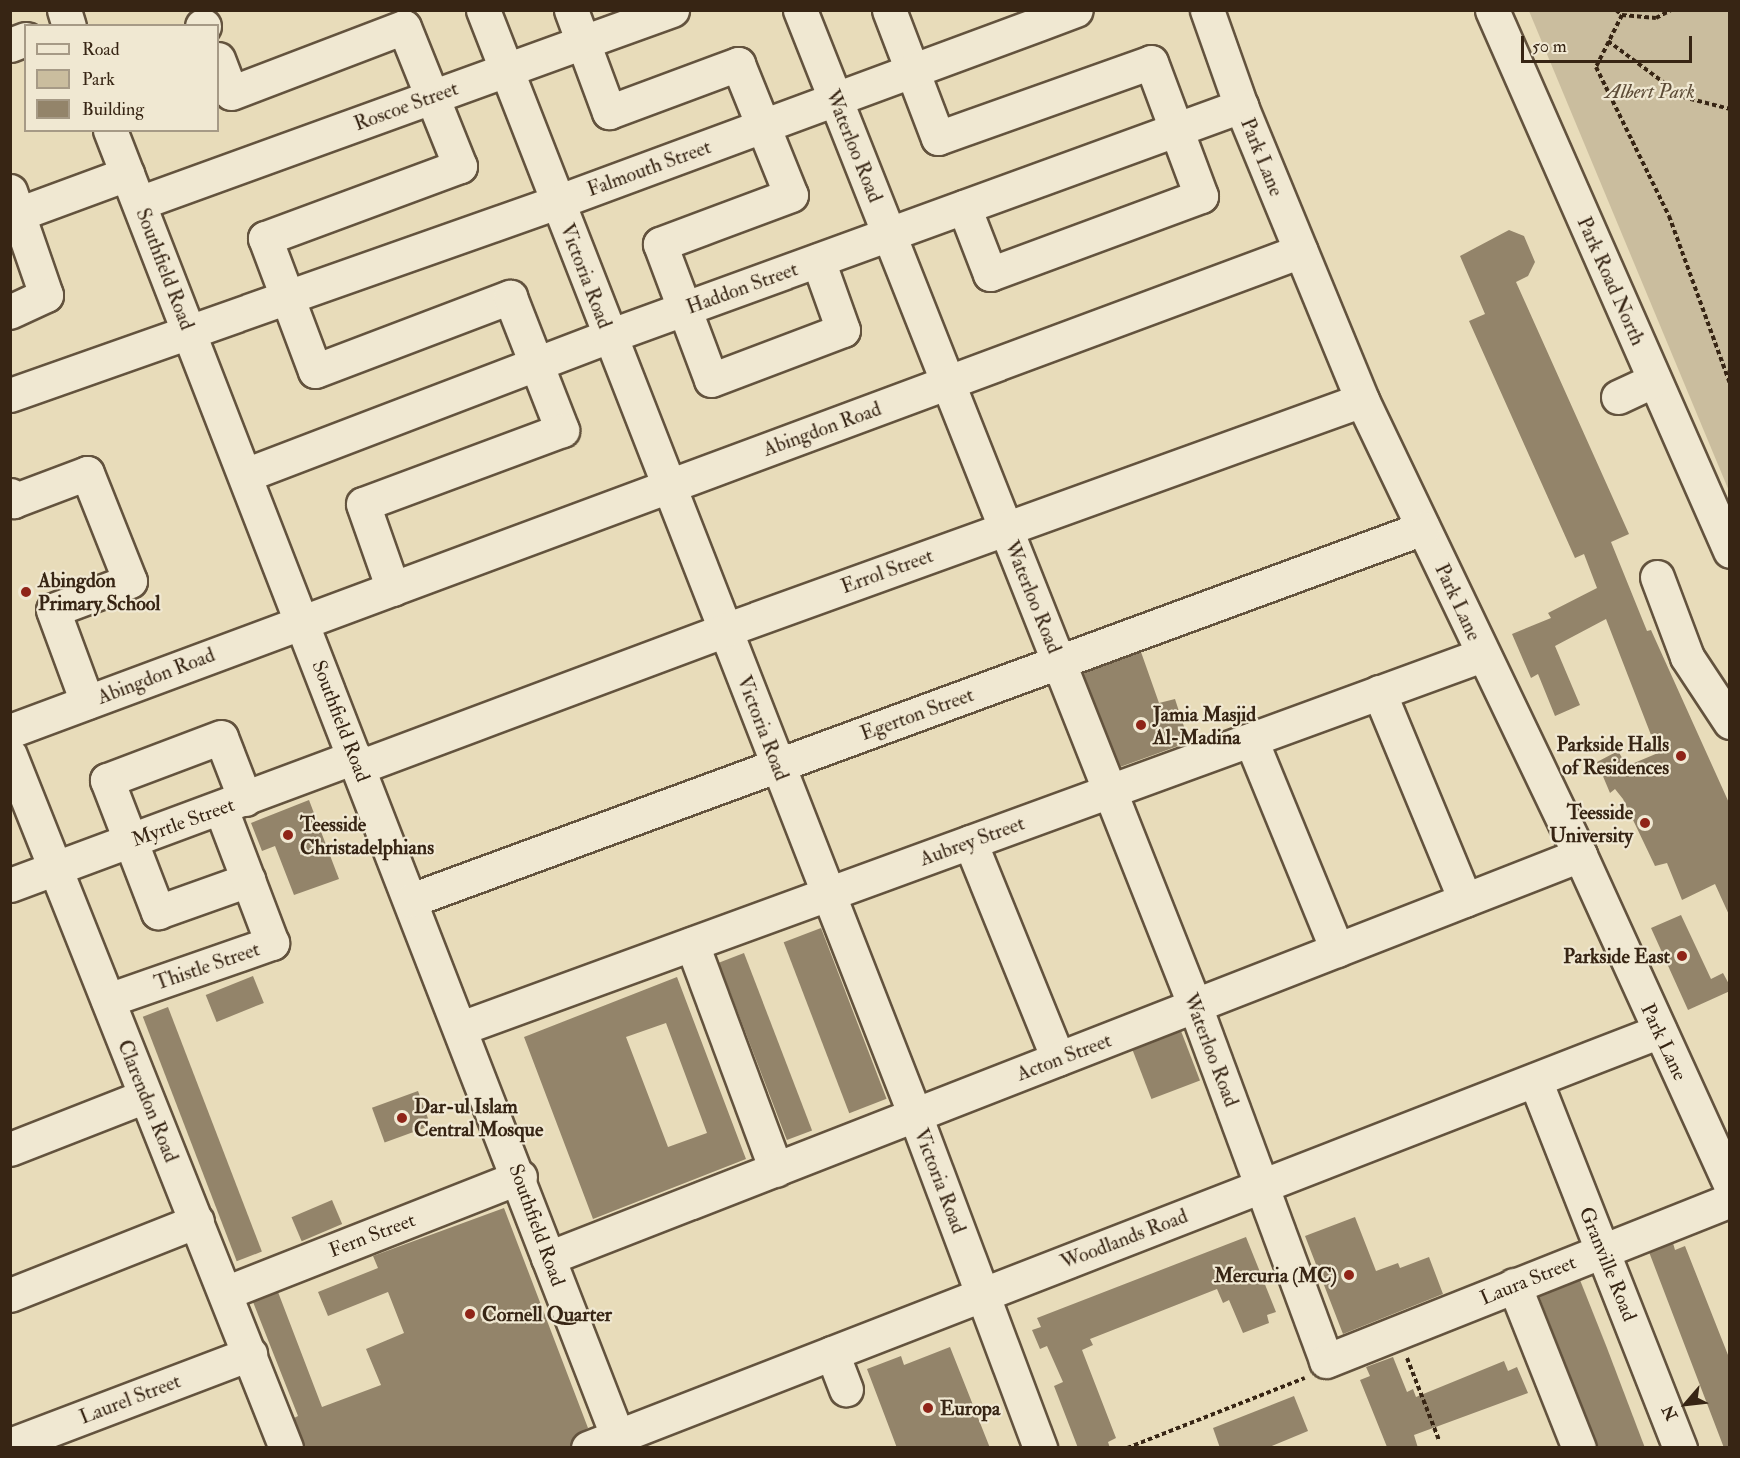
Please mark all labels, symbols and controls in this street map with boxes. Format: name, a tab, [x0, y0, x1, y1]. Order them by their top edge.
legend	[24, 24, 219, 132]
scale bar	[1524, 24, 1695, 62]
text: 50 m	[1532, 35, 1567, 58]
text: Road	[82, 38, 120, 61]
text: Park	[82, 68, 115, 91]
street label: Roscoe Street	[351, 76, 461, 136]
park label: Albert Park	[1605, 79, 1695, 103]
street label: Waterloo Road	[821, 86, 887, 206]
text: Building	[82, 98, 144, 121]
street label: Park Lane	[1236, 114, 1288, 200]
street label: Falmouth Street	[584, 134, 714, 202]
street label: Southfield Road	[131, 205, 199, 333]
street label: Park Road North	[1572, 213, 1650, 349]
street label: Victoria Road	[555, 220, 617, 332]
street label: Haddon Street	[683, 257, 801, 319]
street label: Abingdon Road	[760, 397, 884, 461]
street label: Waterloo Road	[1000, 537, 1066, 657]
street label: Errol Street	[838, 543, 936, 599]
street label: Park Lane	[1430, 560, 1486, 644]
place label: Abingdon Primary School	[38, 568, 160, 615]
marker: Abingdon Primary School	[19, 585, 33, 599]
street label: Abingdon Road	[94, 643, 218, 709]
street label: Southfield Road	[307, 657, 375, 785]
street label: Victoria Road	[732, 672, 794, 784]
street label: Egerton Street	[857, 682, 977, 746]
place label: Jamia Masjid Al-Madina	[1153, 702, 1256, 749]
marker: Jamia Masjid Al-Madina	[1134, 718, 1148, 732]
place label: Parkside Halls of Residences	[1557, 732, 1669, 779]
marker: Parkside Halls of Residences	[1674, 749, 1688, 763]
street label: Myrtle Street	[128, 792, 238, 852]
place label: Teesside University	[1550, 800, 1633, 847]
street label: Aubrey Street	[916, 811, 1028, 871]
place label: Teesside Christadelphians	[300, 812, 434, 859]
marker: Teesside University	[1638, 816, 1652, 830]
marker: Teesside Christadelphians	[281, 828, 295, 842]
street label: Thistle Street	[151, 937, 263, 995]
place label: Parkside East	[1563, 944, 1670, 968]
marker: Parkside East	[1675, 949, 1689, 963]
street label: Waterloo Road	[1178, 990, 1244, 1110]
street label: Park Lane	[1636, 1000, 1692, 1084]
street label: Acton Street	[1013, 1028, 1115, 1086]
street label: Clarendon Road	[113, 1036, 183, 1166]
place label: Dar-ul Islam Central Mosque	[414, 1094, 543, 1141]
marker: Dar-ul Islam Central Mosque	[395, 1111, 409, 1125]
street label: Victoria Road	[909, 1125, 971, 1237]
street label: Southfield Road	[504, 1161, 570, 1289]
street label: Granville Road	[1574, 1203, 1642, 1325]
street label: Woodlands Road	[1057, 1204, 1191, 1274]
street label: Fern Street	[325, 1208, 419, 1262]
street label: Laura Street	[1477, 1250, 1579, 1310]
place label: Mercuria (MC)	[1214, 1263, 1337, 1287]
marker: Mercuria (MC)	[1342, 1268, 1356, 1282]
place label: Cornell Quarter	[482, 1302, 612, 1326]
marker: Cornell Quarter	[463, 1307, 477, 1321]
street label: Laurel Street	[76, 1369, 184, 1429]
north arrow	[1656, 1374, 1716, 1434]
place label: Europa	[940, 1396, 1000, 1420]
marker: Europa	[921, 1401, 935, 1415]
text: N	[1658, 1401, 1682, 1423]

